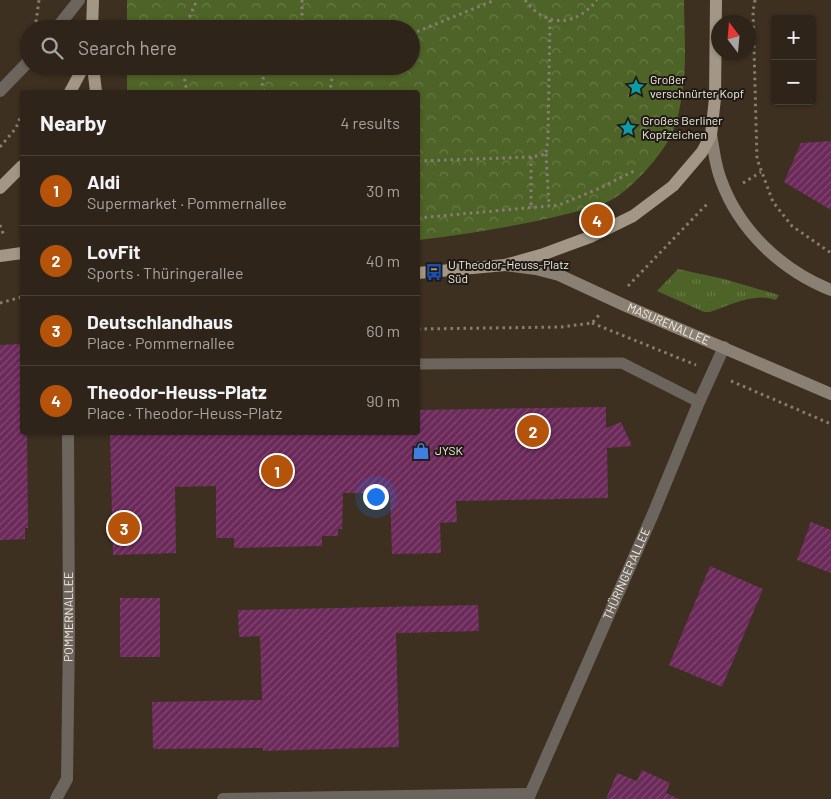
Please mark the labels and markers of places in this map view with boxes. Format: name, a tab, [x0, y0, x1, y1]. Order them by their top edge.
place label: Großer verschnürter Kopf	[650, 72, 744, 100]
place icon: Großer verschnürter Kopf	[626, 77, 646, 97]
place label: Großes Berliner Kopfzeichen	[642, 113, 723, 141]
place icon: Großes Berliner Kopfzeichen	[618, 118, 638, 138]
pin: 4	[581, 201, 613, 239]
place label: U Theodor-Heuss-Platz Süd	[448, 257, 569, 285]
bus stop icon: U Theodor-Heuss-Platz Süd	[424, 262, 444, 282]
pin: 2	[517, 412, 549, 450]
shop icon: JYSK	[411, 441, 431, 461]
place label: JYSK	[435, 443, 464, 457]
pin: 1	[261, 452, 293, 490]
pin: 3	[108, 509, 140, 547]

